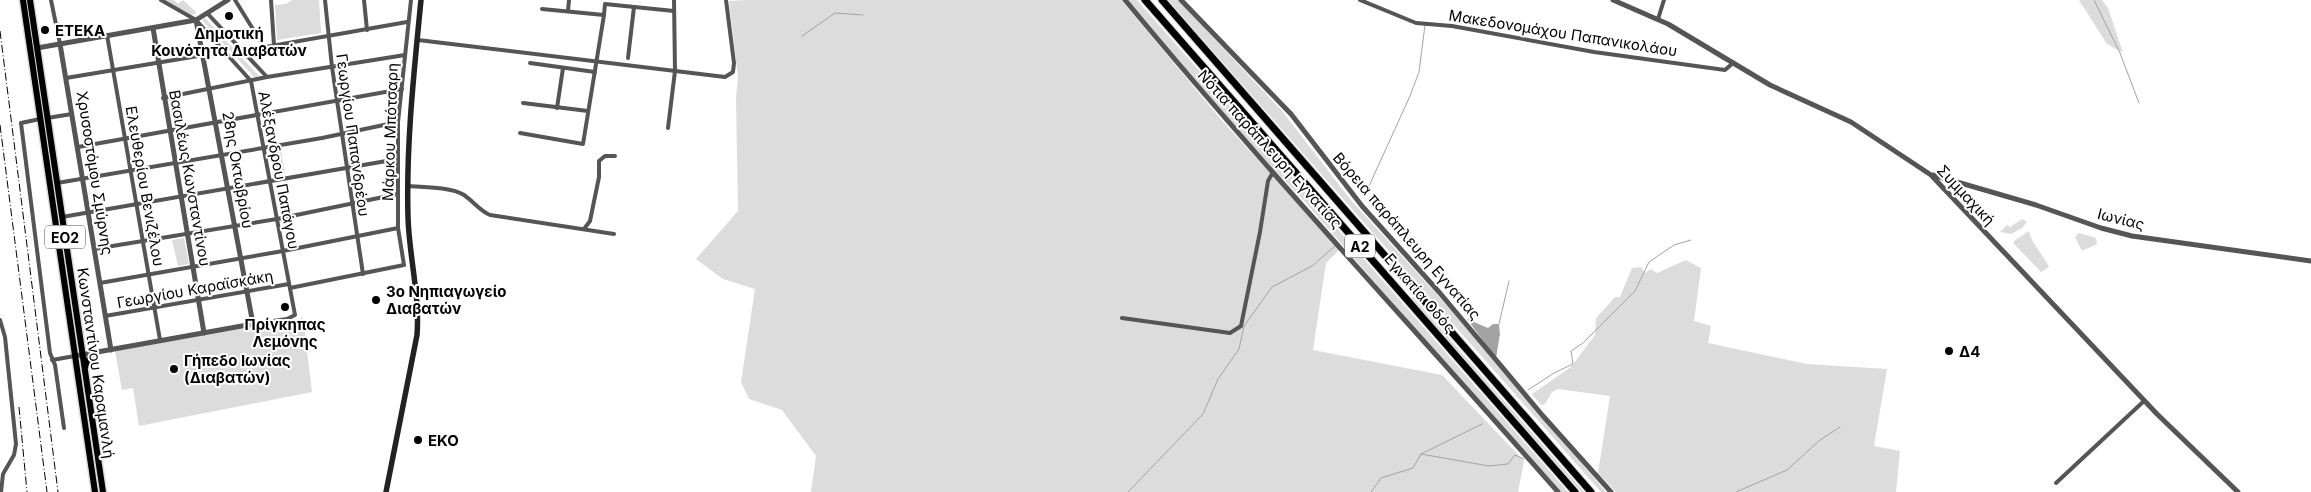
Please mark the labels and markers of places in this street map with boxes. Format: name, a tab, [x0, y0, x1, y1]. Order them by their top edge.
marker: Δημοτική Κοινότητα Διαβατών	[223, 10, 235, 22]
place label: ΕΤΕΚΑ	[55, 21, 105, 40]
marker: ΕΤΕΚΑ	[39, 24, 51, 36]
place label: Δημοτική Κοινότητα Διαβατών	[151, 24, 307, 60]
place label: 3ο Νηπιαγωγείο Διαβατών	[386, 282, 507, 318]
marker: 3ο Νηπιαγωγείο Διαβατών	[370, 294, 382, 306]
marker: Πρίγκηπας Λεμόνης	[279, 301, 291, 313]
place label: Πρίγκηπας Λεμόνης	[244, 315, 326, 351]
place label: Δ4	[1959, 342, 1980, 361]
marker: Δ4	[1943, 345, 1955, 357]
place label: Γήπεδο Ιωνίας (Διαβατών)	[184, 351, 291, 387]
marker: Γήπεδο Ιωνίας (Διαβατών)	[168, 363, 180, 375]
place label: EKO	[428, 431, 459, 450]
marker: EKO	[412, 434, 424, 446]

